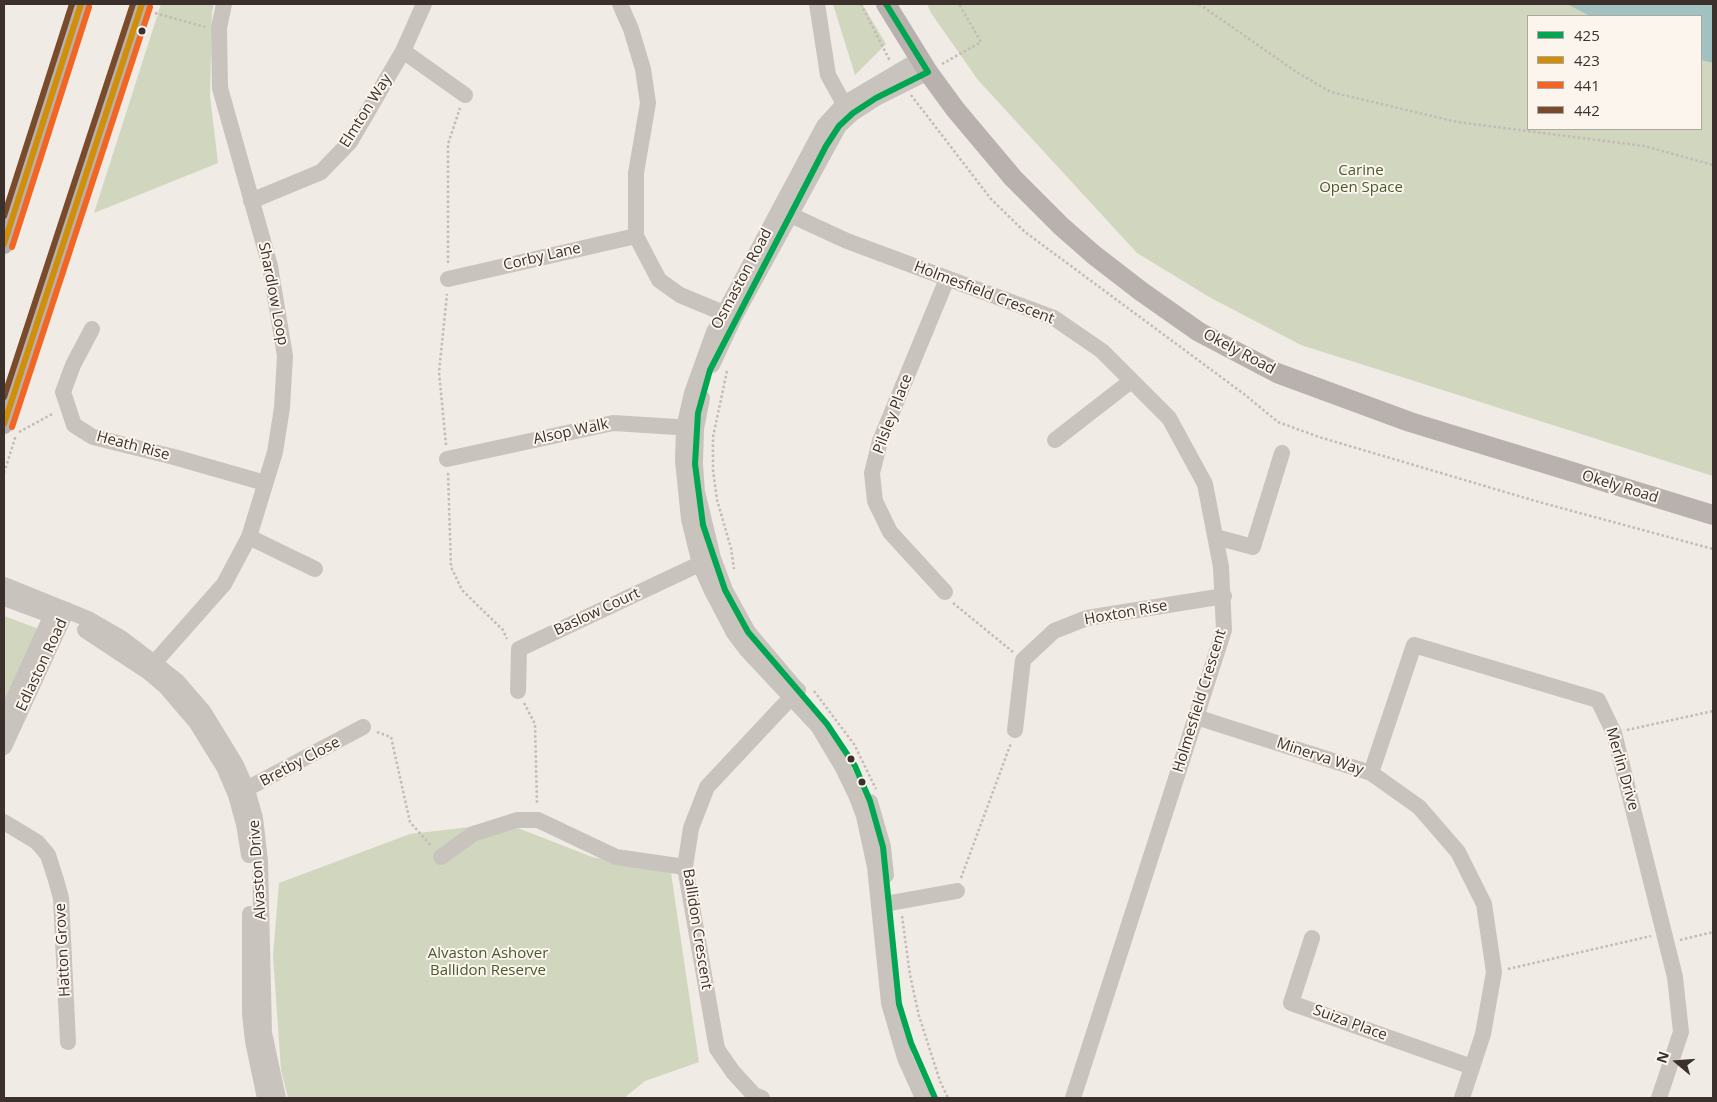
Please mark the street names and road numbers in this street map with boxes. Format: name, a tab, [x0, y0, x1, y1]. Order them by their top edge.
street label: Elmton Way	[336, 71, 396, 151]
street label: Osmaston Road	[708, 226, 776, 332]
street label: Corby Lane	[501, 239, 583, 275]
street label: Shardlow Loop	[254, 241, 292, 347]
street label: Holmesfield Crescent	[911, 258, 1057, 328]
street label: Okely Road	[1200, 326, 1278, 378]
street label: Pilsley Place	[870, 372, 916, 456]
street label: Alsop Walk	[532, 415, 610, 449]
street label: Heath Rise	[95, 428, 171, 464]
street label: Okely Road	[1580, 467, 1660, 507]
street label: Baslow Court	[551, 584, 643, 640]
street label: Hoxton Rise	[1083, 597, 1169, 629]
street label: Edlaston Road	[13, 616, 71, 714]
street label: Holmesfield Crescent	[1170, 627, 1230, 775]
street label: Merlin Drive	[1602, 725, 1642, 813]
street label: Bretby Close	[257, 733, 343, 791]
street label: Minerva Way	[1274, 734, 1366, 780]
street label: Alvaston Drive	[246, 819, 270, 921]
street label: Ballidon Crescent	[679, 867, 715, 991]
street label: Hatton Grove	[52, 903, 74, 997]
street label: Suiza Place	[1311, 1001, 1389, 1045]

